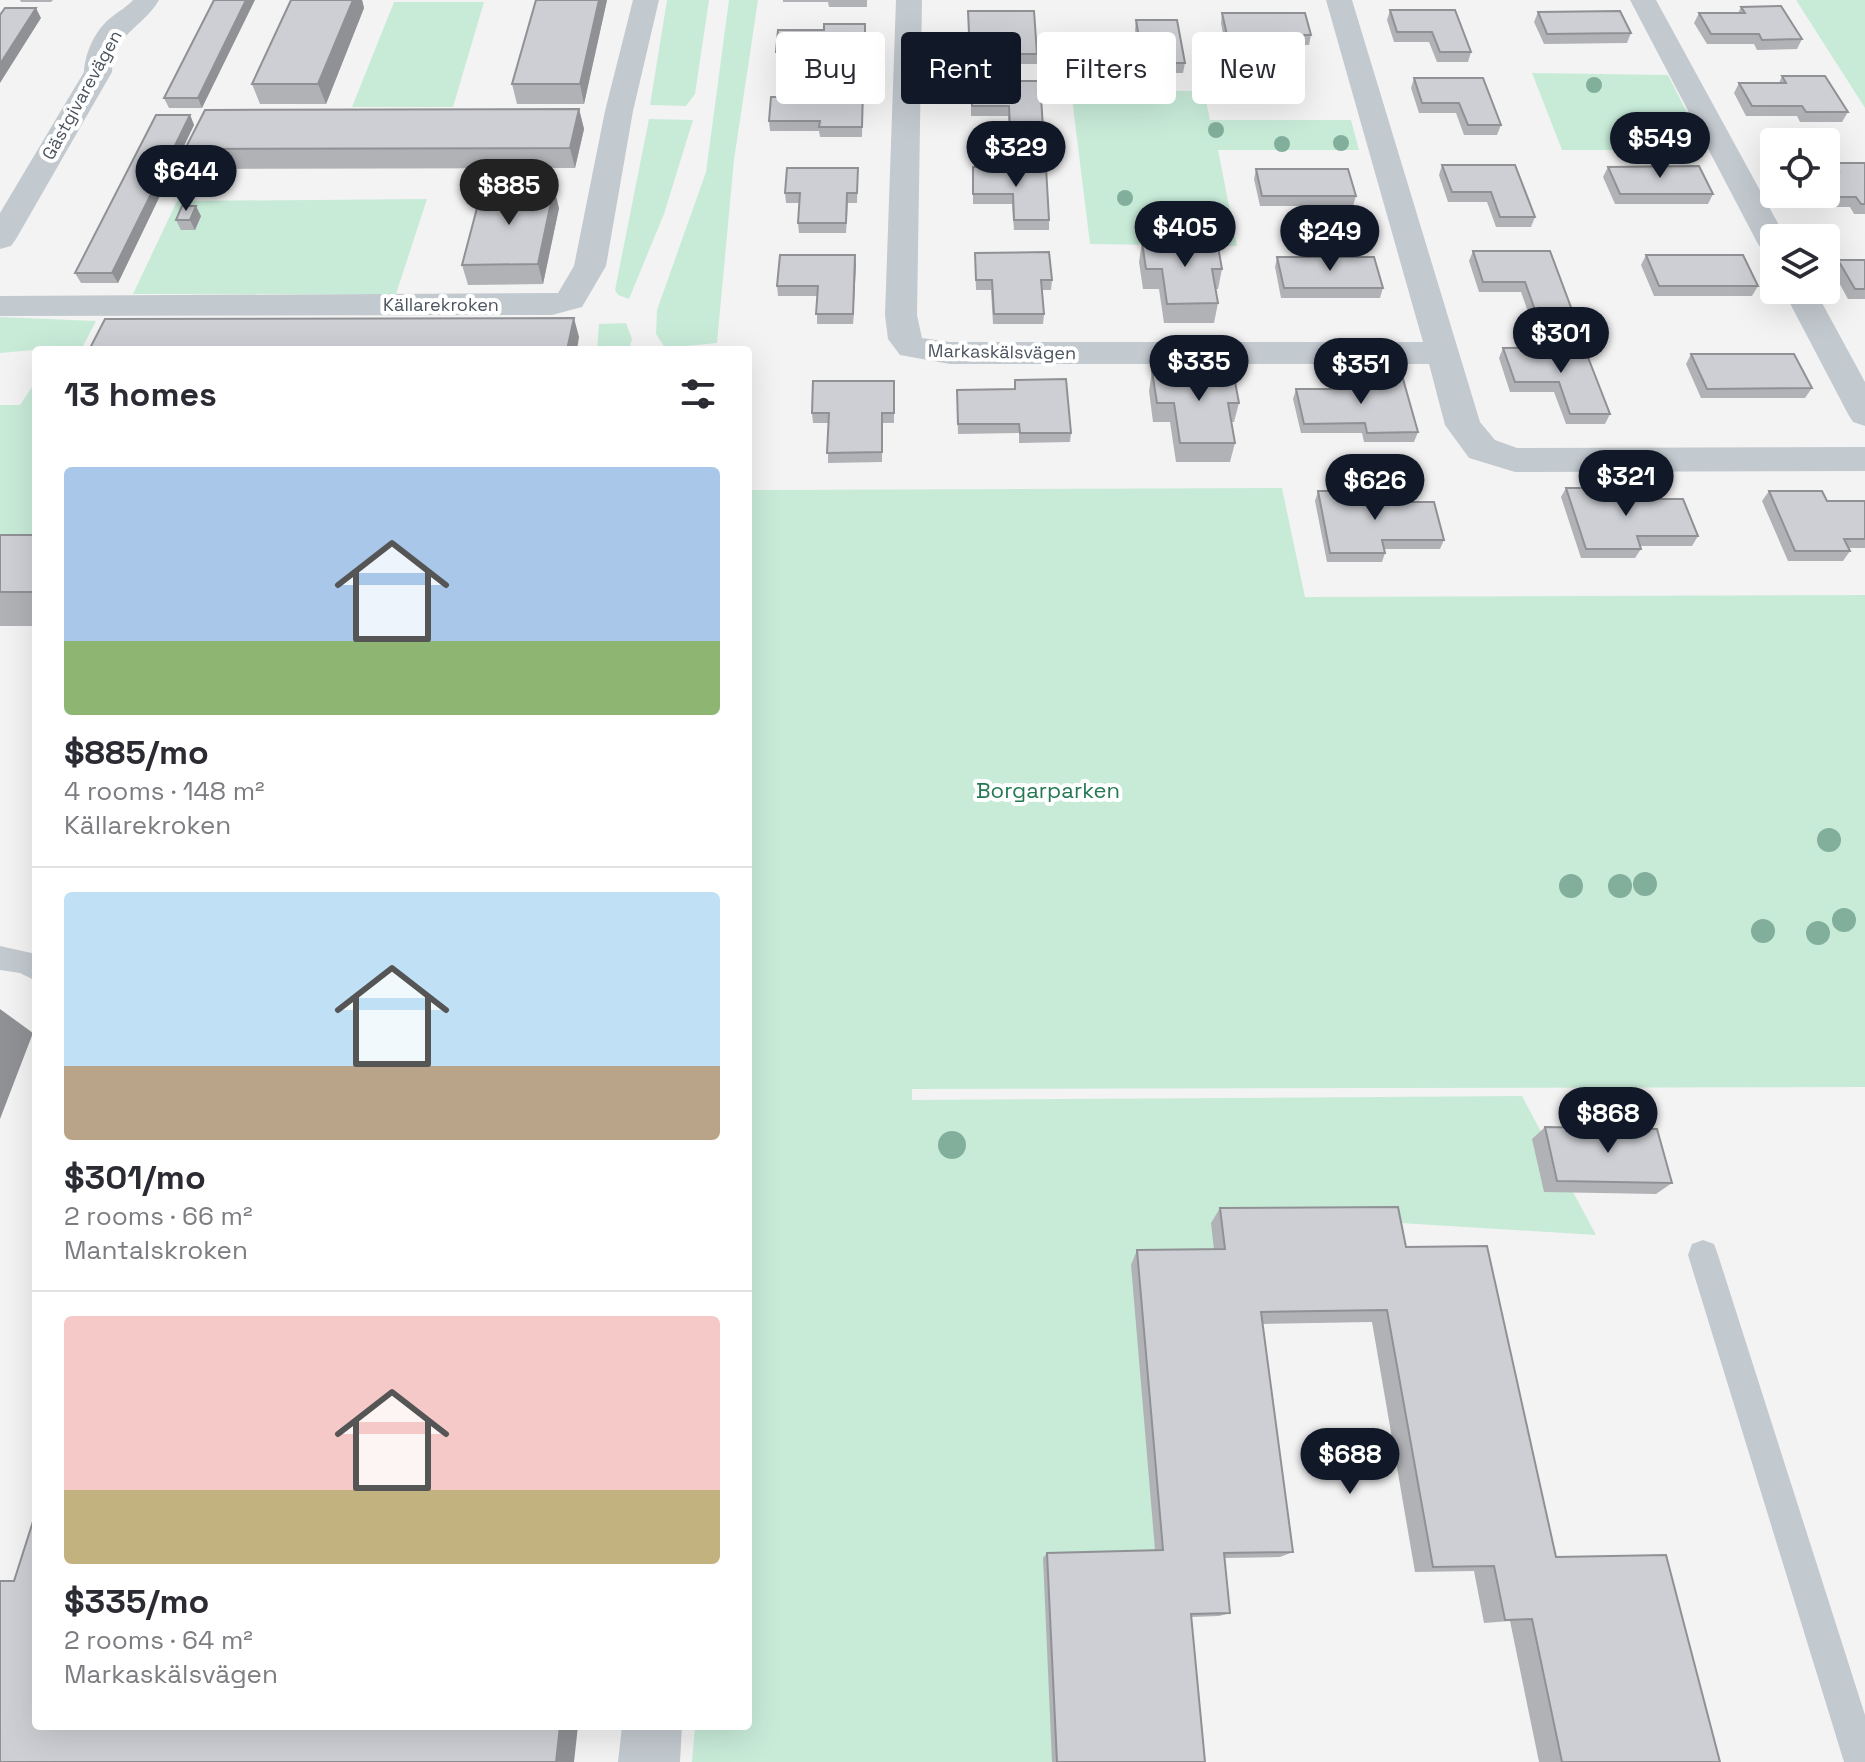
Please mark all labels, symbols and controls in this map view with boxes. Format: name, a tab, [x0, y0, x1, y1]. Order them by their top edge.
street label: Gästgivarevägen	[36, 26, 127, 164]
chip: Buy	[776, 32, 885, 104]
chip: Rent	[901, 32, 1021, 104]
chip: Filters	[1037, 32, 1176, 104]
chip: New	[1192, 32, 1305, 104]
pin: $549	[1613, 112, 1707, 180]
pin: $329	[969, 121, 1063, 189]
text: $549	[1628, 121, 1692, 155]
map controls	[1760, 128, 1840, 304]
button: locate	[1760, 128, 1840, 208]
text: $329	[985, 130, 1047, 164]
pin: $644	[139, 145, 233, 213]
text: $644	[154, 154, 218, 188]
pin: $885	[462, 159, 556, 227]
text: $885	[478, 168, 540, 202]
pin: $405	[1138, 201, 1232, 269]
pin: $249	[1283, 205, 1377, 273]
text: $405	[1153, 210, 1217, 244]
text: $249	[1298, 214, 1362, 248]
button: layers	[1760, 224, 1840, 304]
street label: Källarekroken	[383, 293, 499, 316]
pin: $301	[1514, 307, 1608, 375]
text: $301	[1531, 316, 1591, 350]
pin: $335	[1152, 335, 1246, 403]
pin: $351	[1314, 338, 1408, 406]
street label: Markaskälsvägen	[928, 339, 1076, 364]
text: $335	[1168, 344, 1230, 378]
text: $351	[1332, 347, 1390, 381]
icon: filters	[676, 372, 720, 416]
text: 13 homes	[64, 373, 217, 416]
pin: $321	[1579, 450, 1673, 518]
pin: $626	[1328, 454, 1422, 522]
text: $321	[1597, 459, 1655, 493]
text: $626	[1343, 463, 1407, 497]
icon: home	[320, 519, 464, 663]
text: $885/mo	[64, 731, 209, 774]
text: 4 rooms · 148 m²	[64, 774, 265, 808]
park label: Borgarparken	[976, 776, 1120, 804]
text: Källarekroken	[64, 808, 231, 842]
icon: home	[320, 944, 464, 1088]
pin: $868	[1561, 1087, 1655, 1155]
text: $868	[1576, 1096, 1640, 1130]
text: $301/mo	[64, 1156, 206, 1199]
text: 2 rooms · 66 m²	[64, 1199, 253, 1233]
text: Mantalskroken	[64, 1233, 248, 1267]
icon: home	[320, 1368, 464, 1512]
pin: $688	[1303, 1428, 1397, 1496]
text: $688	[1318, 1437, 1382, 1471]
text: $335/mo	[64, 1580, 209, 1623]
text: 2 rooms · 64 m²	[64, 1623, 253, 1657]
text: Markaskälsvägen	[64, 1657, 278, 1691]

